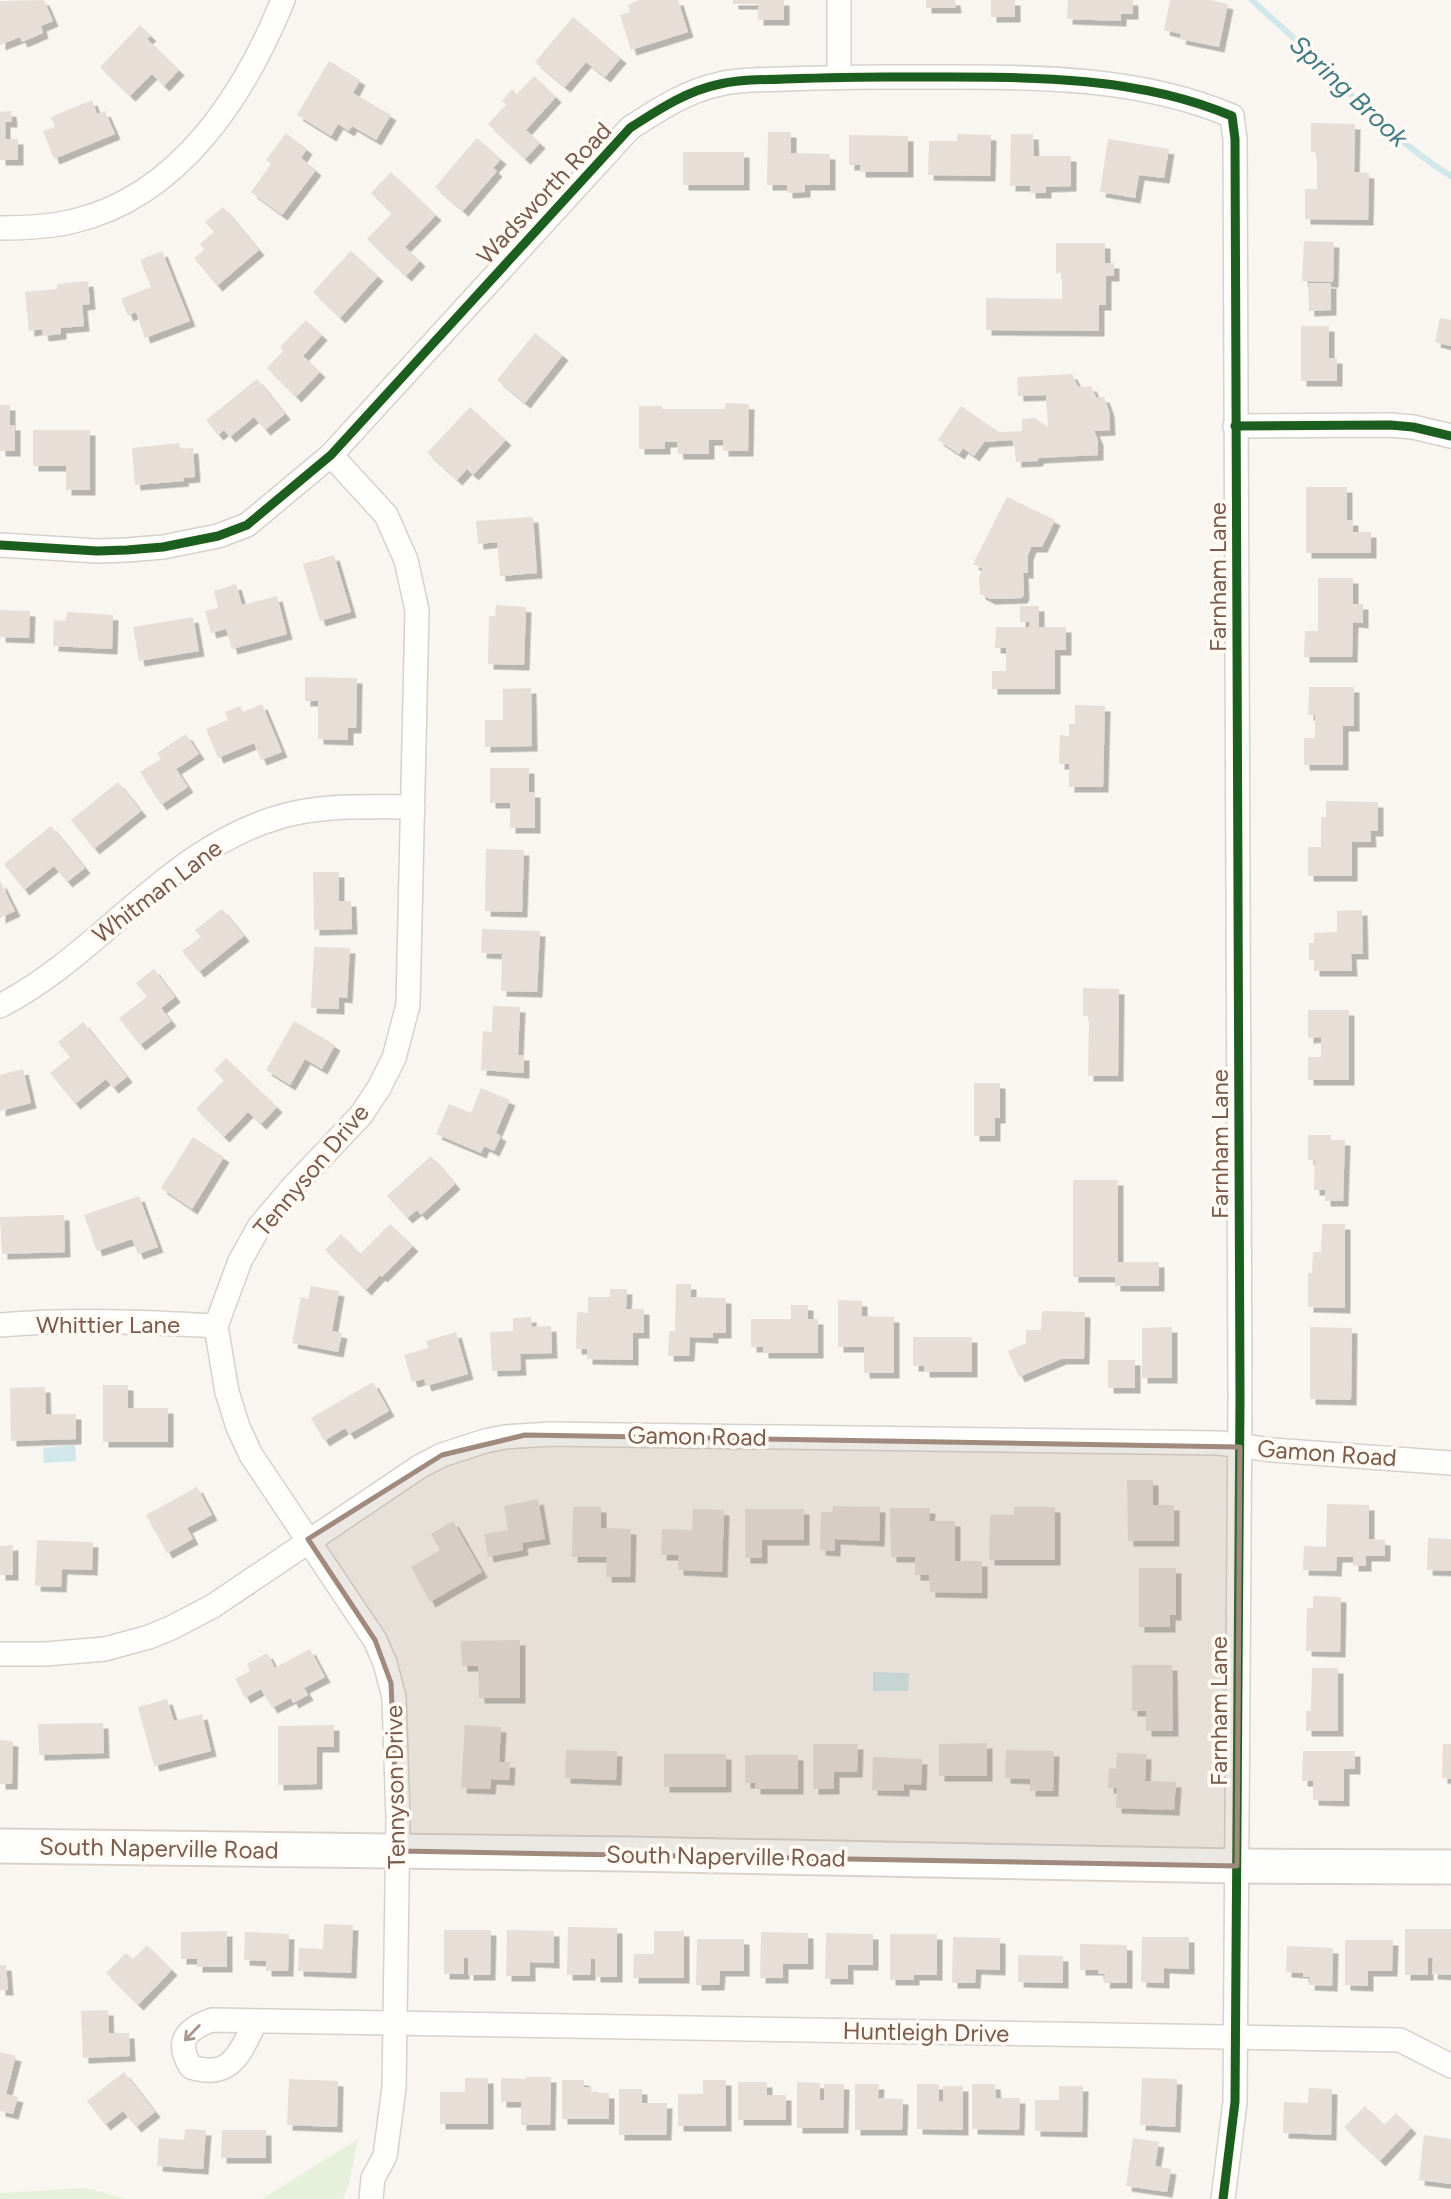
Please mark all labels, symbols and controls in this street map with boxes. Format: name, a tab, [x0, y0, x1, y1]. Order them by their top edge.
water label: Spring Brook	[1283, 28, 1416, 155]
street label: Wadsworth Road	[471, 116, 617, 270]
street label: Farnham Lane	[1203, 502, 1232, 652]
street label: Whitman Lane	[87, 833, 227, 949]
street label: Farnham Lane	[1205, 1069, 1234, 1219]
street label: Tennyson Drive	[247, 1098, 375, 1242]
street label: Whittier Lane	[36, 1310, 180, 1339]
street label: Gamon Road	[627, 1420, 767, 1452]
street label: Gamon Road	[1256, 1434, 1398, 1472]
street label: Farnham Lane	[1204, 1636, 1233, 1786]
street label: Tennyson Drive	[379, 1705, 411, 1869]
street label: South Naperville Road	[39, 1831, 279, 1865]
street label: South Naperville Road	[606, 1839, 846, 1873]
street label: Huntleigh Drive	[842, 2016, 1010, 2048]
one-way arrow	[184, 2023, 201, 2041]

